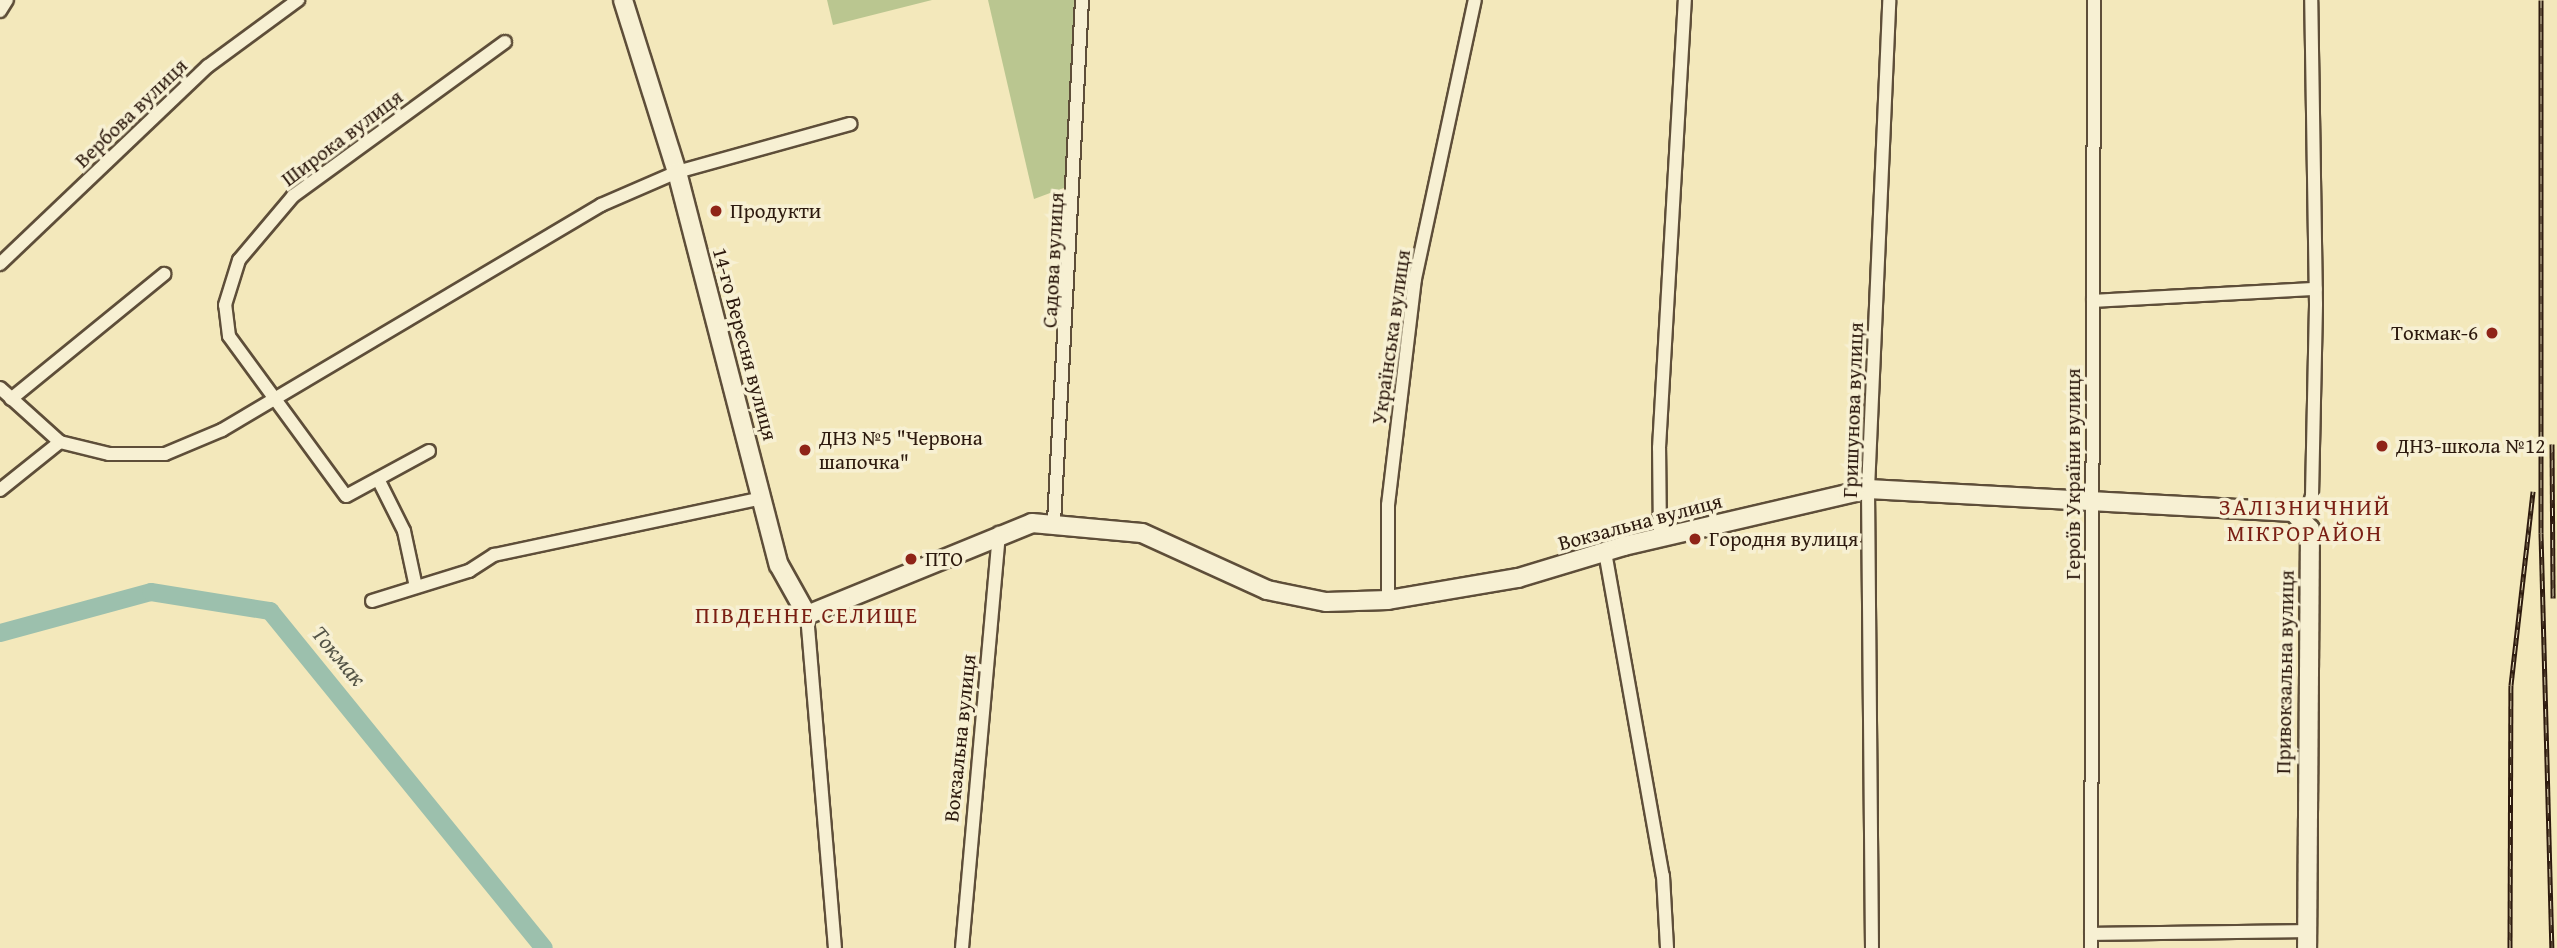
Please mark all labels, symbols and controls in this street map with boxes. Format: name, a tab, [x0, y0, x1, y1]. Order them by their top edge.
street label: Вербова вулиця	[69, 53, 193, 173]
street label: Широка вулиця	[276, 84, 408, 192]
street label: Садова вулиця	[1037, 191, 1069, 329]
place label: Продукти	[730, 198, 821, 224]
marker: Продукти	[708, 203, 724, 219]
street label: 14-го Вересня вулиця	[707, 245, 783, 443]
street label: Українська вулиця	[1366, 248, 1416, 426]
place label: Токмак-6	[2391, 320, 2478, 346]
street label: Гришунова вулиця	[1837, 322, 1869, 498]
marker: Токмак-6	[2484, 325, 2500, 341]
street label: Героїв України вулиця	[2060, 368, 2086, 580]
place label: ДНЗ №5 "Червона шапочка"	[819, 425, 983, 475]
place label: ДНЗ-школа №12	[2396, 433, 2545, 459]
marker: ДНЗ-школа №12	[2374, 438, 2390, 454]
marker: ДНЗ №5 "Червона шапочка"	[797, 442, 813, 458]
street label: Вокзальна вулиця	[1555, 488, 1725, 556]
district label: ЗАЛІЗНИЧНИЙ МІКРОРАЙОН	[2220, 493, 2390, 547]
place label: Городня вулиця	[1709, 526, 1858, 552]
marker: Городня вулиця	[1687, 531, 1703, 547]
place label: ПТО	[925, 546, 963, 572]
marker: ПТО	[903, 551, 919, 567]
street label: Привокзальна вулиця	[2271, 570, 2299, 774]
district label: ПІВДЕННЕ СЕЛИЩЕ	[697, 601, 917, 629]
water label: Токмак	[306, 620, 372, 692]
street label: Вокзальна вулиця	[939, 653, 981, 823]

